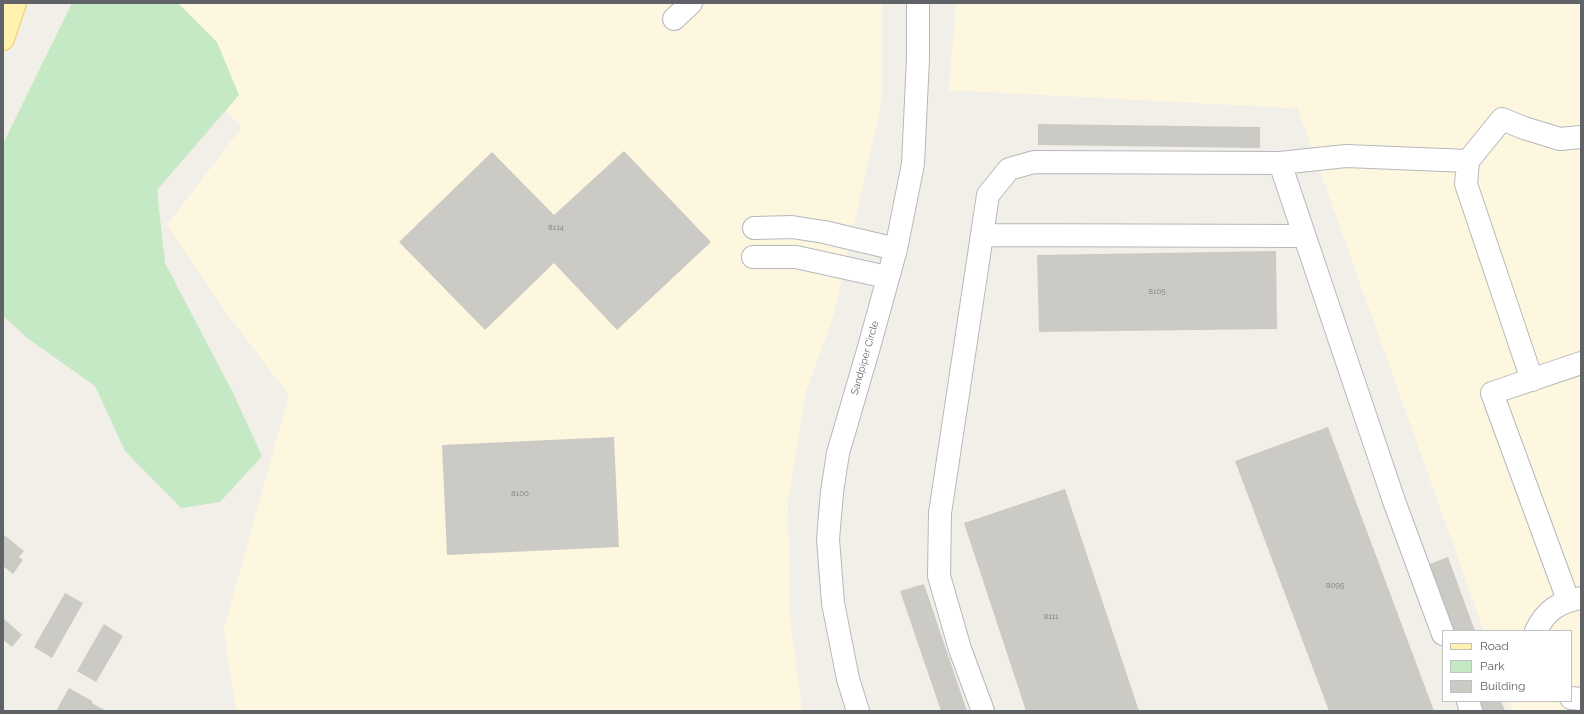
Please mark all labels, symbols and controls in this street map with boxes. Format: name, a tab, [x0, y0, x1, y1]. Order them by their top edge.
house number: 8114	[548, 223, 564, 233]
house number: 8105	[1148, 287, 1166, 297]
street label: Sandpiper Circle	[849, 320, 881, 396]
house number: 8100	[511, 489, 529, 499]
house number: 8095	[1326, 581, 1344, 591]
house number: 8111	[1043, 612, 1059, 622]
legend	[1442, 630, 1572, 702]
text: Road	[1480, 639, 1509, 653]
text: Park	[1480, 659, 1505, 673]
text: Building	[1480, 679, 1526, 693]

